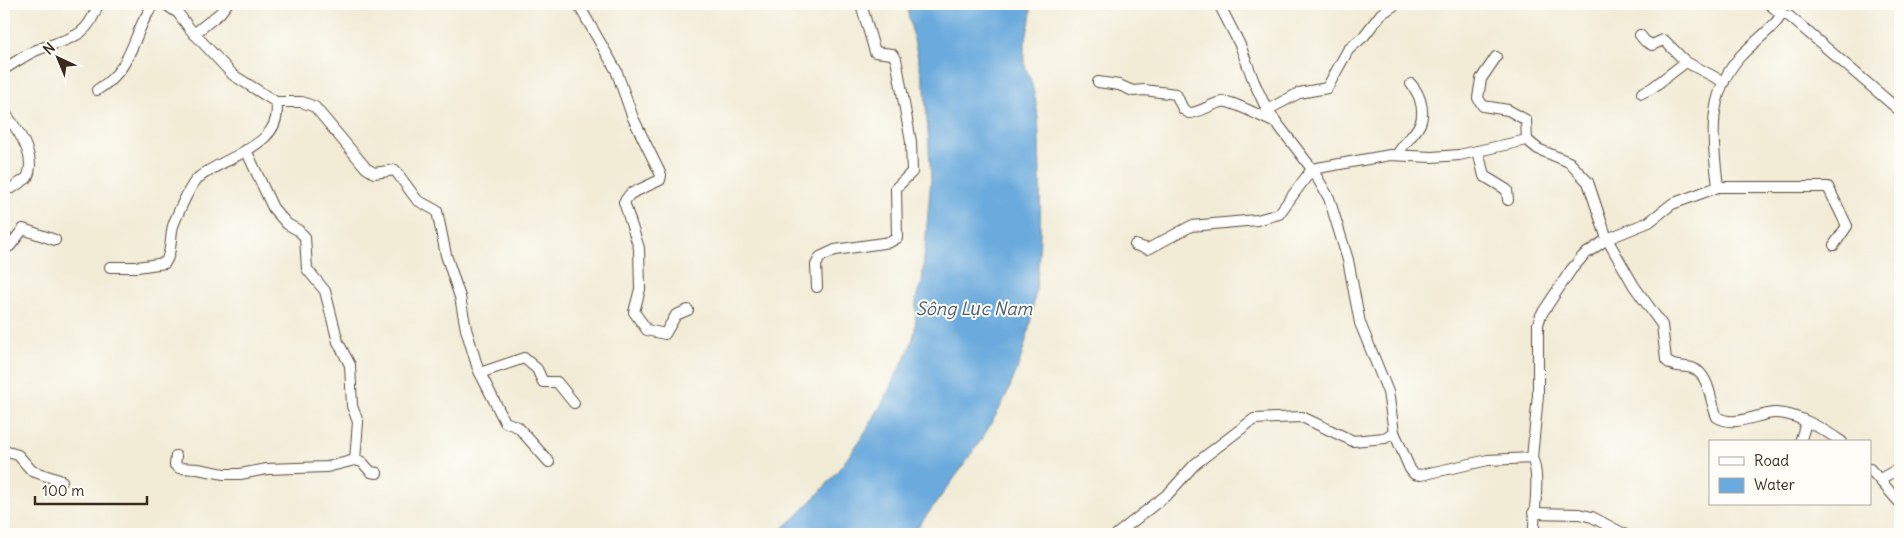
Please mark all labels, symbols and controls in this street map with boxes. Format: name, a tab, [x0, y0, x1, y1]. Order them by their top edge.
north arrow	[32, 32, 82, 82]
text: N	[39, 39, 59, 58]
water label: Sông Lục Nam	[916, 297, 1033, 320]
legend	[1709, 440, 1872, 506]
text: Road	[1754, 451, 1789, 470]
scale bar	[35, 473, 148, 505]
text: Water	[1754, 475, 1795, 494]
text: 100 m	[42, 481, 84, 500]

